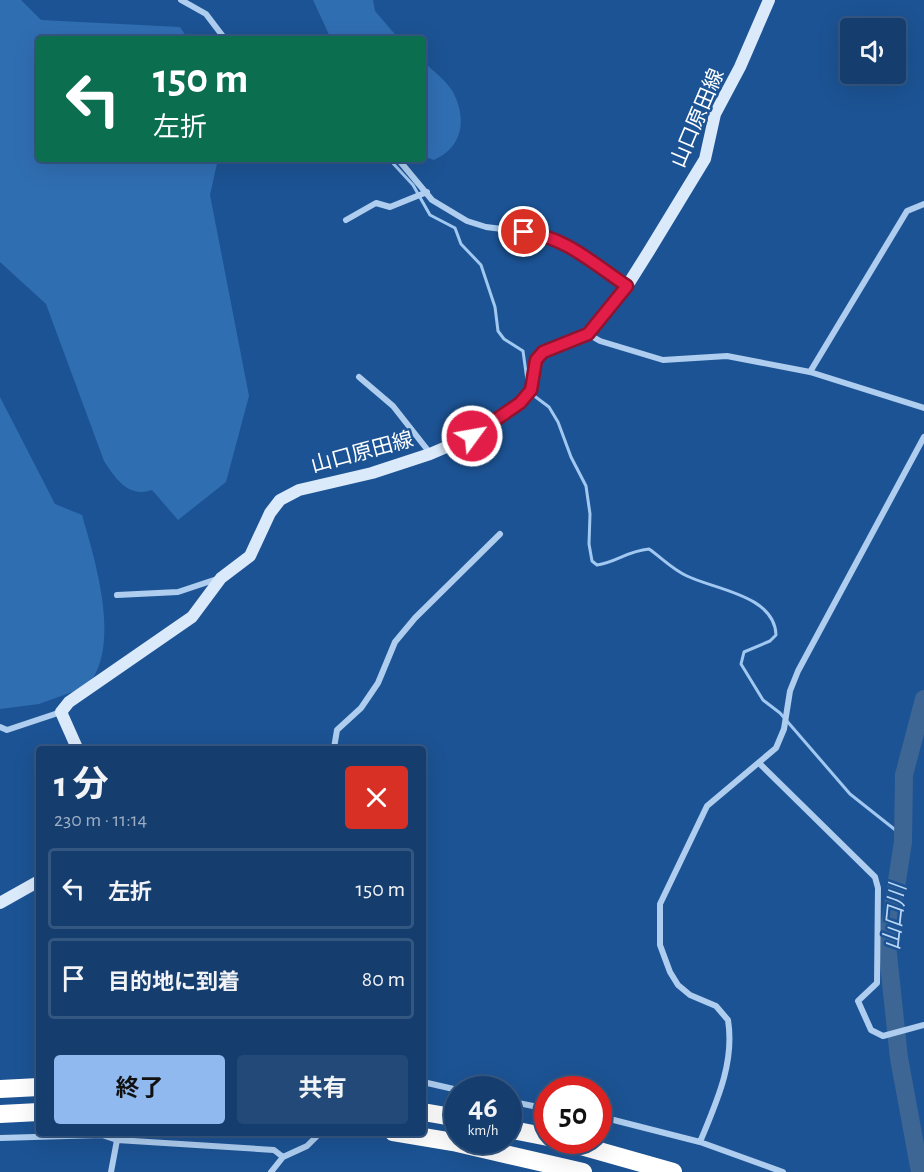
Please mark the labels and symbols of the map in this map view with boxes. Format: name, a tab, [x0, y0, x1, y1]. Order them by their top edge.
street label: 山口原田線	[666, 65, 728, 171]
pin	[498, 206, 549, 257]
position arrow	[440, 404, 504, 468]
street label: 山口原田線	[308, 428, 416, 476]
water label: 山口川	[880, 881, 910, 951]
speed limit sign: 50	[534, 1076, 612, 1154]

